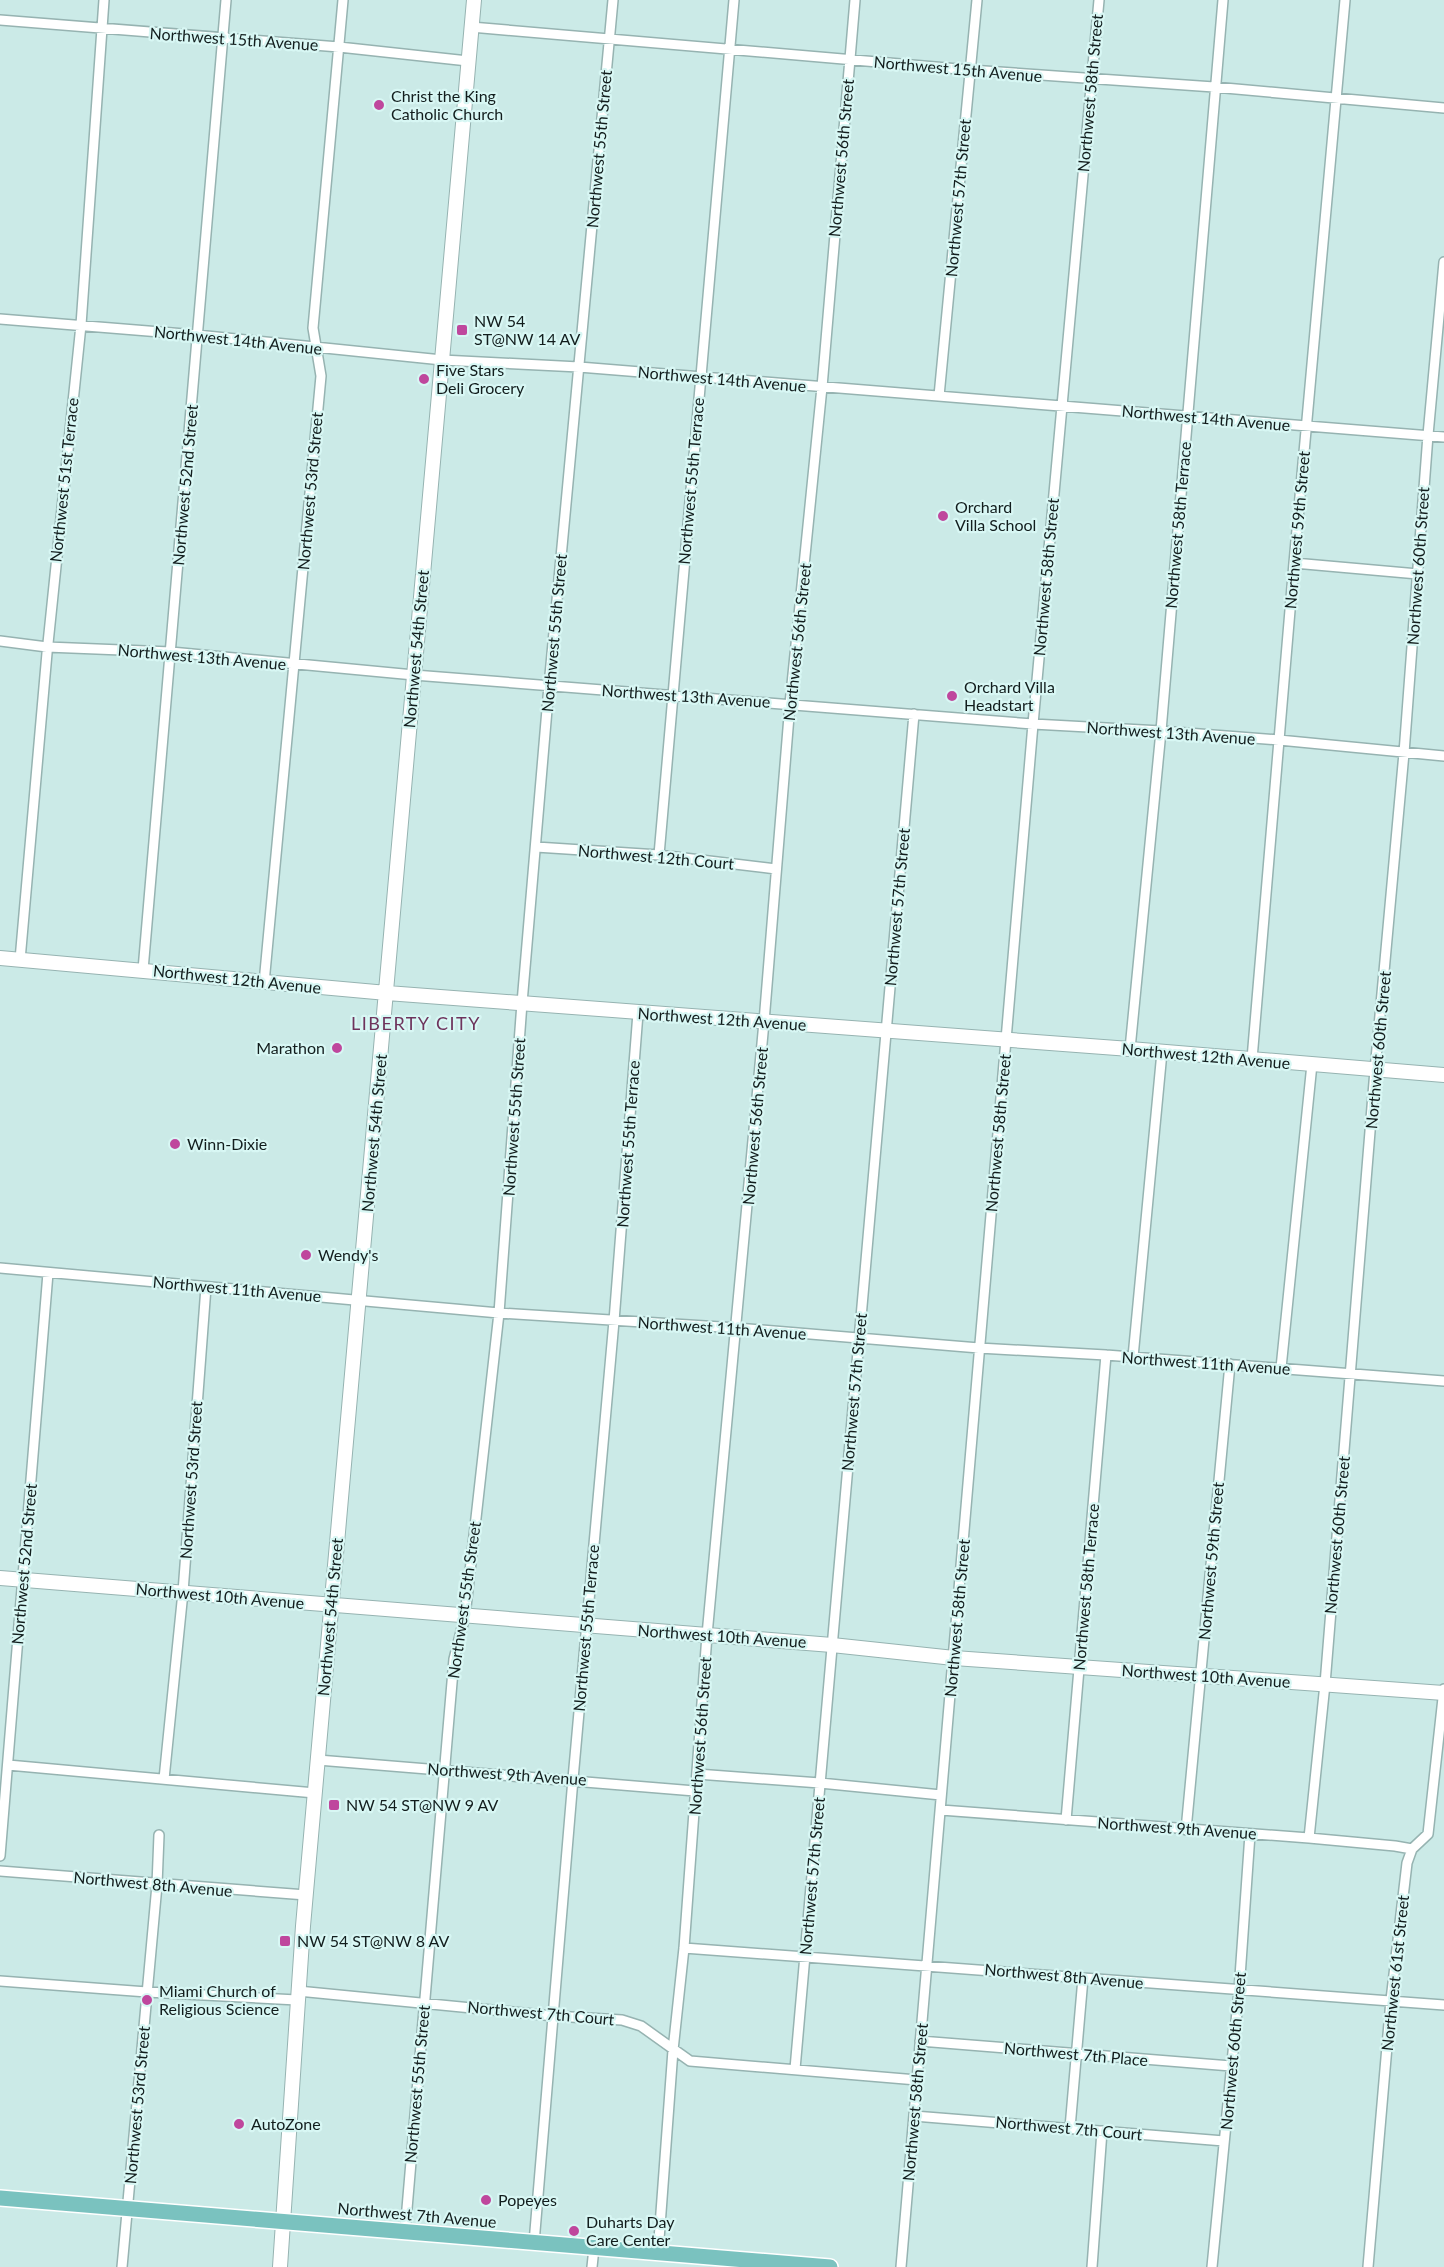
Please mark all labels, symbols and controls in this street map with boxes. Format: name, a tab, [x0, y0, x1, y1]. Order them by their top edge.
street label: Northwest 58th Street	[1073, 13, 1106, 173]
street label: Northwest 15th Avenue	[149, 23, 319, 54]
street label: Northwest 15th Avenue	[873, 52, 1043, 85]
street label: Northwest 55th Street	[582, 69, 615, 229]
street label: Northwest 56th Street	[824, 78, 857, 238]
place label: Christ the King Catholic Church	[391, 86, 503, 123]
marker: Christ the King Catholic Church	[372, 98, 386, 112]
street label: Northwest 57th Street	[941, 118, 974, 278]
place label: NW 54 ST@NW 14 AV	[474, 311, 581, 348]
street label: Northwest 14th Avenue	[153, 321, 323, 358]
marker: NW 54 ST@NW 14 AV	[455, 323, 469, 337]
place label: Five Stars Deli Grocery	[436, 360, 525, 397]
street label: Northwest 14th Avenue	[637, 362, 807, 395]
marker: Five Stars Deli Grocery	[417, 372, 431, 386]
street label: Northwest 51st Terrace	[45, 397, 82, 563]
street label: Northwest 55th Terrace	[674, 397, 707, 565]
street label: Northwest 14th Avenue	[1121, 401, 1291, 434]
street label: Northwest 52nd Street	[168, 403, 201, 566]
street label: Northwest 53rd Street	[293, 411, 326, 571]
street label: Northwest 58th Terrace	[1161, 441, 1194, 609]
street label: Northwest 59th Street	[1280, 450, 1313, 610]
street label: Northwest 60th Street	[1402, 486, 1433, 646]
place label: Orchard Villa School	[955, 497, 1036, 534]
street label: Northwest 58th Street	[1029, 497, 1062, 657]
marker: Orchard Villa School	[936, 509, 950, 523]
street label: Northwest 55th Street	[537, 553, 570, 713]
street label: Northwest 56th Street	[779, 562, 814, 722]
street label: Northwest 54th Street	[399, 569, 432, 729]
street label: Northwest 13th Avenue	[117, 640, 287, 673]
place label: Orchard Villa Headstart	[964, 677, 1055, 714]
street label: Northwest 13th Avenue	[601, 680, 771, 711]
marker: Orchard Villa Headstart	[945, 689, 959, 703]
street label: Northwest 13th Avenue	[1086, 717, 1256, 748]
street label: Northwest 57th Street	[880, 827, 913, 987]
street label: Northwest 12th Court	[577, 840, 735, 873]
street label: Northwest 12th Avenue	[152, 960, 322, 997]
street label: Northwest 60th Street	[1361, 970, 1394, 1130]
street label: Northwest 12th Avenue	[637, 1003, 807, 1034]
district label: LIBERTY CITY	[351, 1012, 481, 1034]
street label: Northwest 55th Street	[498, 1037, 529, 1197]
place label: Marathon	[256, 1038, 325, 1057]
street label: Northwest 12th Avenue	[1121, 1039, 1291, 1072]
marker: Marathon	[330, 1041, 344, 1055]
street label: Northwest 56th Street	[738, 1046, 771, 1206]
street label: Northwest 54th Street	[357, 1053, 390, 1213]
street label: Northwest 58th Street	[981, 1053, 1014, 1213]
street label: Northwest 55th Terrace	[612, 1060, 643, 1228]
place label: Winn-Dixie	[187, 1134, 267, 1153]
marker: Winn-Dixie	[168, 1137, 182, 1151]
place label: Wendy's	[318, 1245, 378, 1264]
marker: Wendy's	[299, 1248, 313, 1262]
street label: Northwest 11th Avenue	[152, 1272, 322, 1305]
street label: Northwest 11th Avenue	[637, 1312, 807, 1343]
street label: Northwest 57th Street	[837, 1312, 870, 1472]
street label: Northwest 11th Avenue	[1121, 1347, 1291, 1378]
street label: Northwest 53rd Street	[175, 1400, 206, 1560]
street label: Northwest 60th Street	[1320, 1455, 1353, 1615]
street label: Northwest 59th Street	[1194, 1481, 1227, 1641]
street label: Northwest 52nd Street	[7, 1482, 40, 1645]
street label: Northwest 58th Terrace	[1069, 1503, 1102, 1671]
street label: Northwest 55th Street	[443, 1520, 484, 1680]
street label: Northwest 54th Street	[313, 1537, 346, 1697]
street label: Northwest 58th Street	[940, 1538, 973, 1698]
street label: Northwest 55th Terrace	[569, 1544, 602, 1712]
street label: Northwest 10th Avenue	[135, 1579, 305, 1612]
street label: Northwest 10th Avenue	[637, 1620, 807, 1651]
street label: Northwest 56th Street	[684, 1656, 715, 1816]
street label: Northwest 10th Avenue	[1121, 1660, 1291, 1691]
street label: Northwest 9th Avenue	[427, 1758, 587, 1789]
place label: NW 54 ST@NW 9 AV	[346, 1795, 499, 1814]
street label: Northwest 57th Street	[795, 1796, 828, 1956]
marker: NW 54 ST@NW 9 AV	[327, 1798, 341, 1812]
street label: Northwest 9th Avenue	[1097, 1812, 1257, 1843]
street label: Northwest 8th Avenue	[73, 1867, 233, 1900]
street label: Northwest 61st Street	[1377, 1894, 1412, 2052]
place label: NW 54 ST@NW 8 AV	[297, 1931, 450, 1950]
marker: NW 54 ST@NW 8 AV	[278, 1934, 292, 1948]
street label: Northwest 8th Avenue	[984, 1959, 1144, 1992]
street label: Northwest 60th Street	[1216, 1971, 1249, 2131]
place label: Miami Church of Religious Science	[159, 1981, 279, 2018]
marker: Miami Church of Religious Science	[140, 1993, 154, 2007]
street label: Northwest 7th Court	[467, 1997, 615, 2028]
street label: Northwest 55th Street	[400, 2004, 433, 2164]
street label: Northwest 58th Street	[898, 2022, 931, 2182]
street label: Northwest 53rd Street	[120, 2025, 153, 2185]
street label: Northwest 7th Place	[1003, 2038, 1149, 2069]
street label: Northwest 7th Court	[995, 2112, 1143, 2143]
place label: AutoZone	[251, 2114, 321, 2133]
marker: AutoZone	[232, 2117, 246, 2131]
place label: Popeyes	[498, 2190, 557, 2209]
marker: Popeyes	[479, 2193, 493, 2207]
street label: Northwest 7th Avenue	[337, 2198, 497, 2231]
place label: Duharts Day Care Center	[586, 2212, 675, 2249]
marker: Duharts Day Care Center	[567, 2224, 581, 2238]

